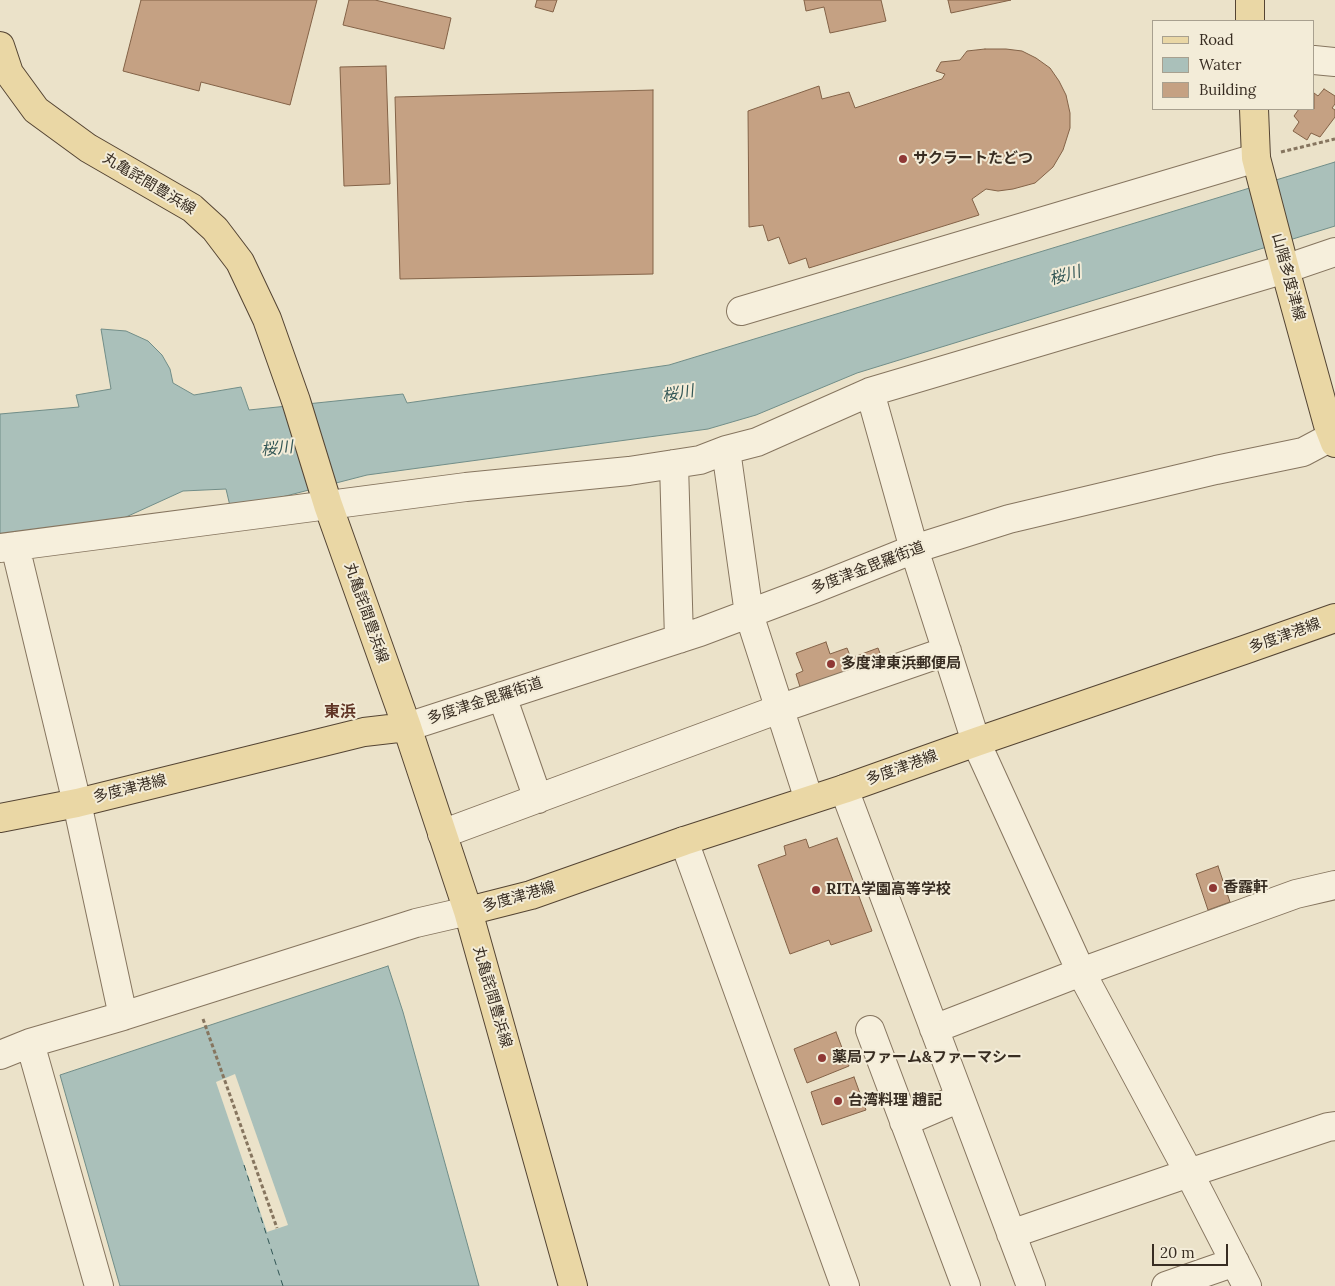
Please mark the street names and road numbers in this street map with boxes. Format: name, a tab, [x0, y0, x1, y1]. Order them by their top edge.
street label: 丸亀詫間豊浜線	[99, 149, 199, 219]
street label: 山階多度津線	[1268, 231, 1308, 323]
street label: 多度津金毘羅街道	[809, 538, 927, 598]
street label: 丸亀詫間豊浜線	[340, 560, 392, 666]
street label: 多度津港線	[1247, 615, 1323, 657]
street label: 多度津金毘羅街道	[425, 674, 545, 728]
street label: 多度津港線	[864, 747, 940, 789]
street label: 多度津港線	[91, 771, 169, 807]
street label: 多度津港線	[480, 878, 558, 916]
street label: 丸亀詫間豊浜線	[469, 944, 515, 1050]

